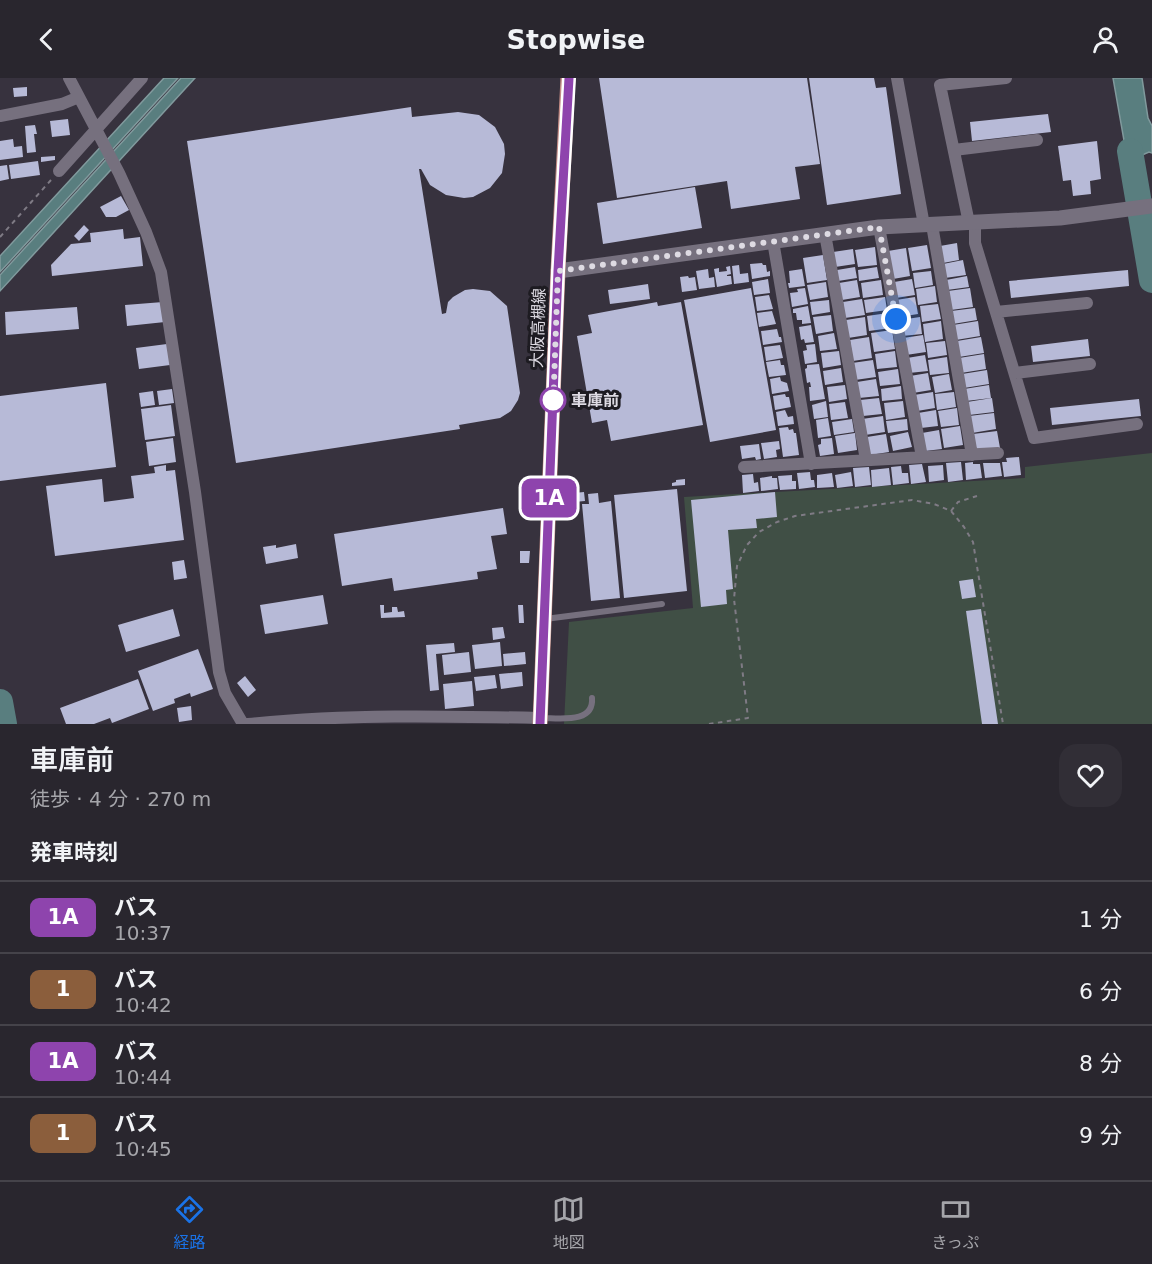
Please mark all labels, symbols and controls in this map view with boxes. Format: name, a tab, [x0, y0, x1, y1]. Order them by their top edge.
icon: back	[30, 23, 63, 56]
icon: person	[1089, 23, 1122, 56]
text: Stopwise	[507, 24, 645, 55]
street label: 大阪高槻線	[527, 288, 549, 368]
your location	[881, 304, 911, 334]
marker: 車庫前	[540, 387, 566, 413]
place label: 車庫前	[571, 391, 619, 410]
line badge: 1A	[522, 478, 576, 518]
text: 1A	[534, 486, 564, 510]
text: 車庫前	[30, 744, 114, 777]
button: heart	[1059, 744, 1122, 807]
text: 徒歩 · 4 分 · 270 m	[30, 787, 211, 811]
text: 発車時刻	[30, 840, 118, 865]
text: バス	[114, 895, 158, 920]
text: 1A	[48, 905, 78, 929]
text: 1 分	[1079, 907, 1122, 932]
text: 10:37	[114, 921, 172, 945]
text: バス	[114, 967, 158, 992]
text: 1	[56, 977, 70, 1001]
text: 6 分	[1079, 979, 1122, 1004]
text: 10:42	[114, 993, 172, 1017]
text: バス	[114, 1039, 158, 1064]
text: 1A	[48, 1049, 78, 1073]
text: 8 分	[1079, 1051, 1122, 1076]
text: 10:44	[114, 1065, 172, 1089]
text: バス	[114, 1111, 158, 1136]
text: 1	[56, 1121, 70, 1145]
text: 9 分	[1079, 1123, 1122, 1148]
text: 10:45	[114, 1137, 172, 1161]
tab: 経路	[173, 1193, 206, 1253]
tab: 地図	[552, 1193, 585, 1253]
tab: きっぷ	[932, 1193, 979, 1253]

